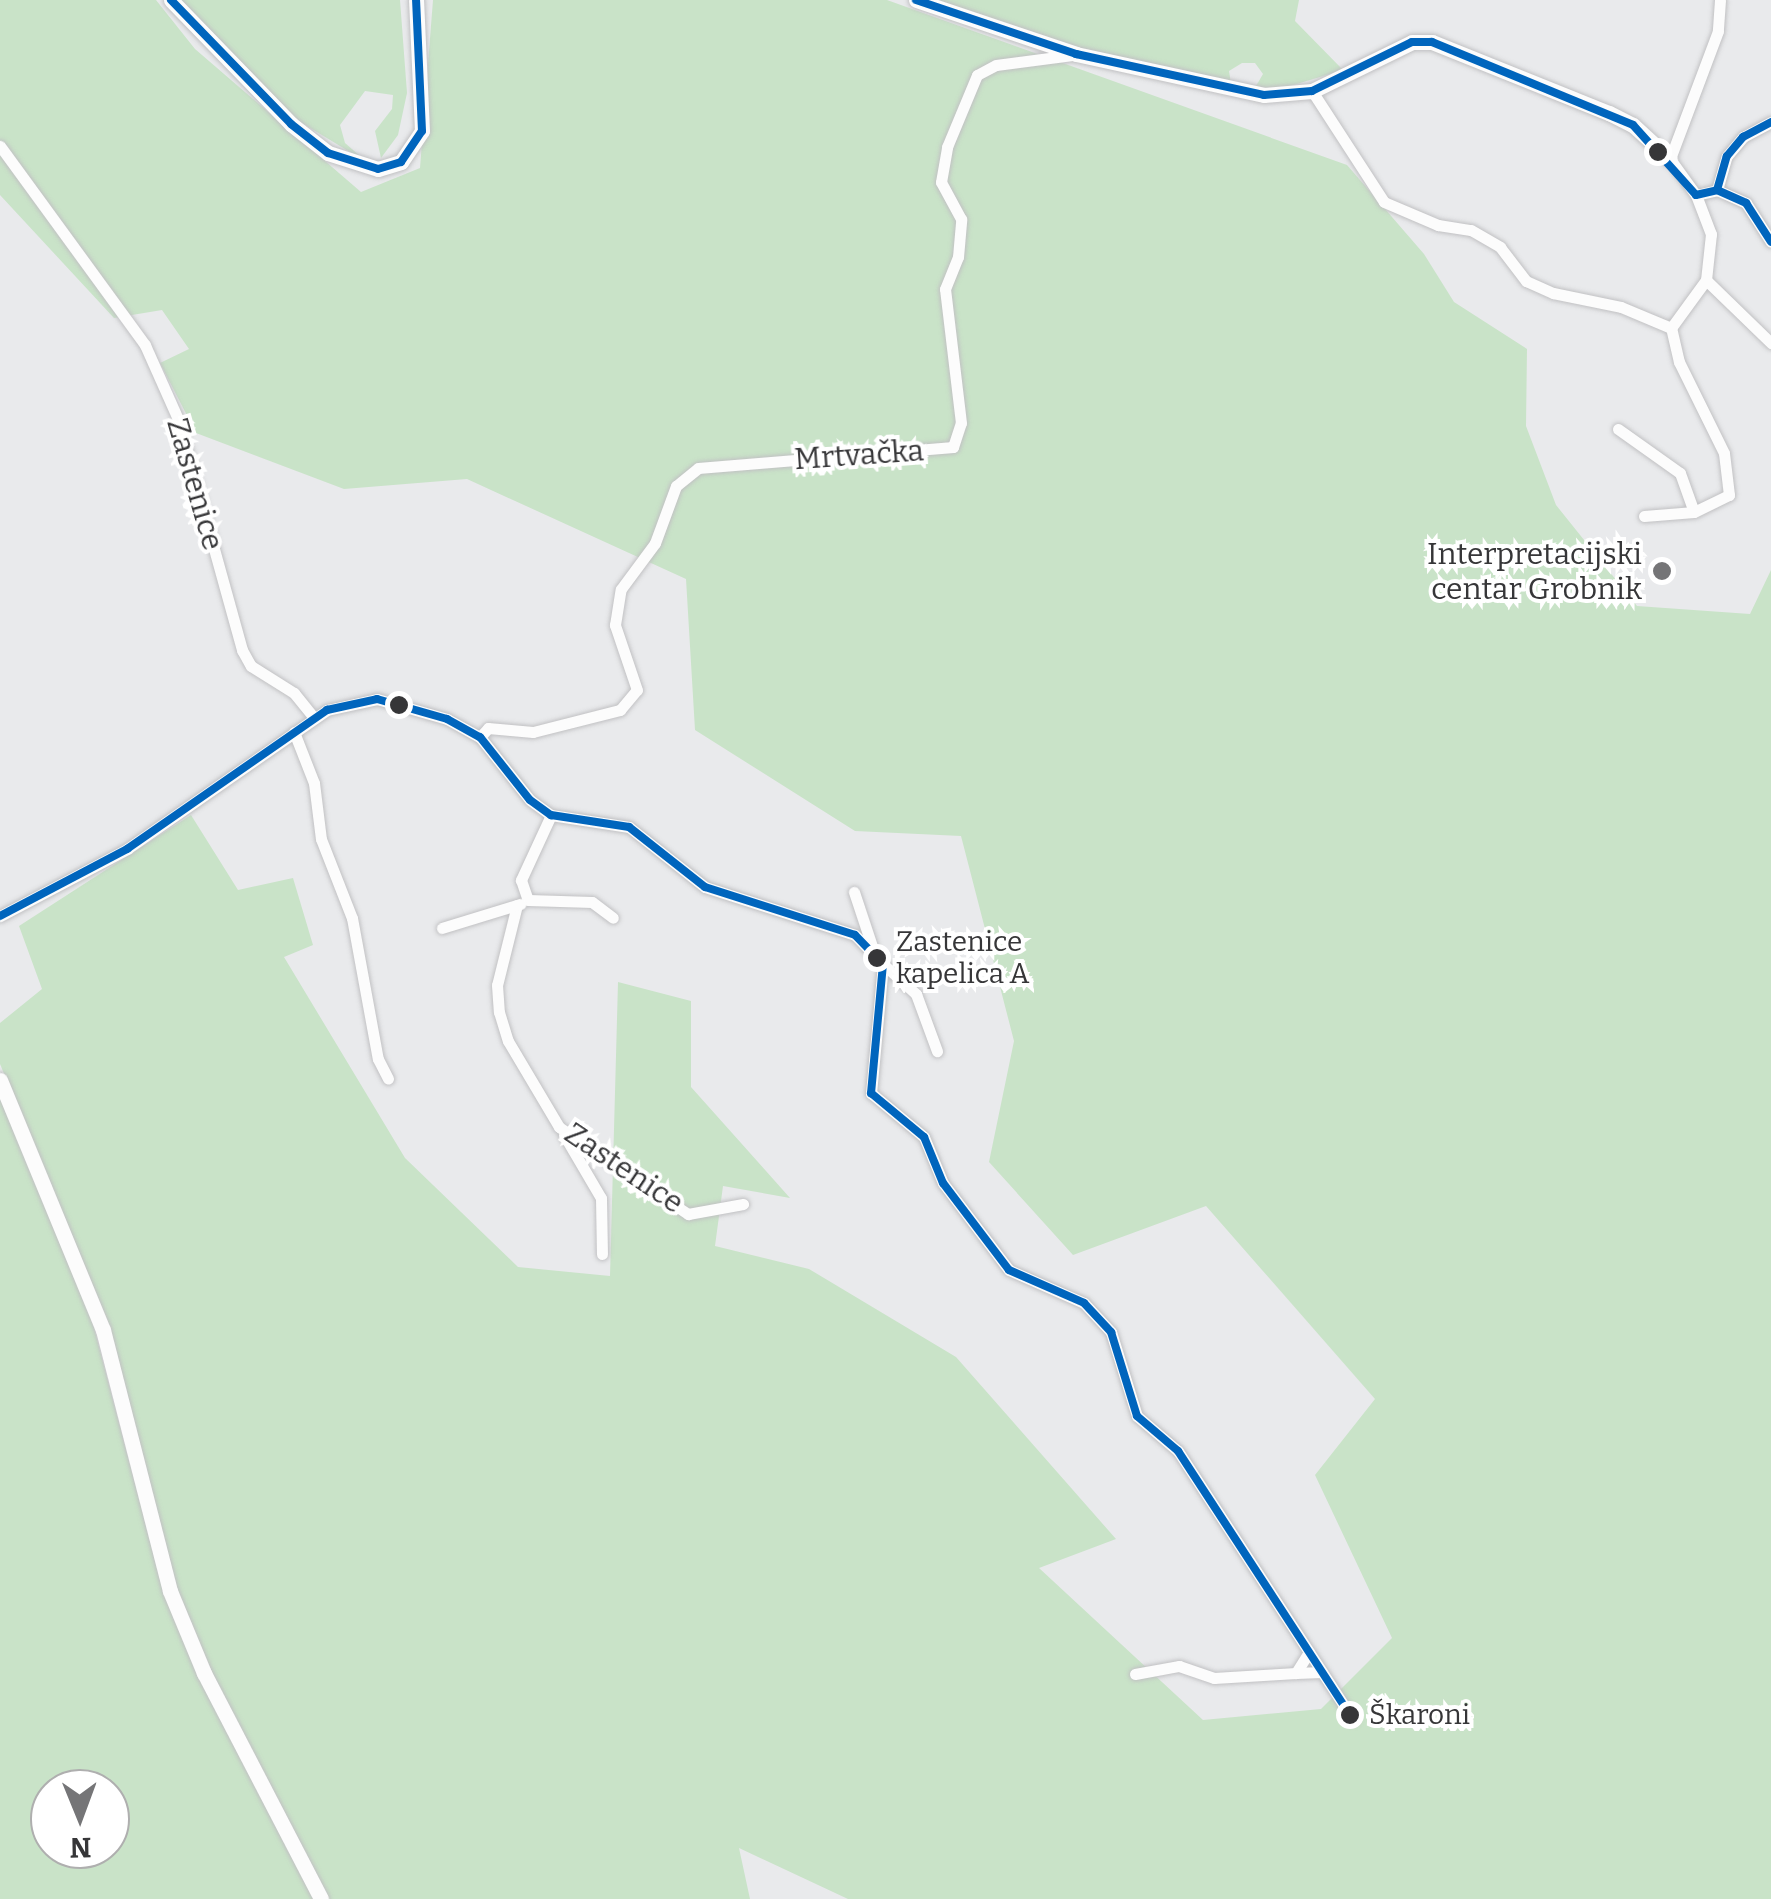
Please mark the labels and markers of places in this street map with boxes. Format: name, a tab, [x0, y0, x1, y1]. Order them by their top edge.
unlabelled marker	[1648, 142, 1668, 162]
place label: Interpretacijski centar Grobnik	[1427, 536, 1642, 606]
marker: Interpretacijski centar Grobnik	[1651, 560, 1673, 582]
unlabelled marker	[389, 695, 409, 715]
place label: Zastenice kapelica A	[896, 925, 1029, 991]
marker: Zastenice kapelica A	[867, 948, 887, 968]
place label: Škaroni	[1369, 1698, 1470, 1732]
marker: Škaroni	[1340, 1705, 1360, 1725]

